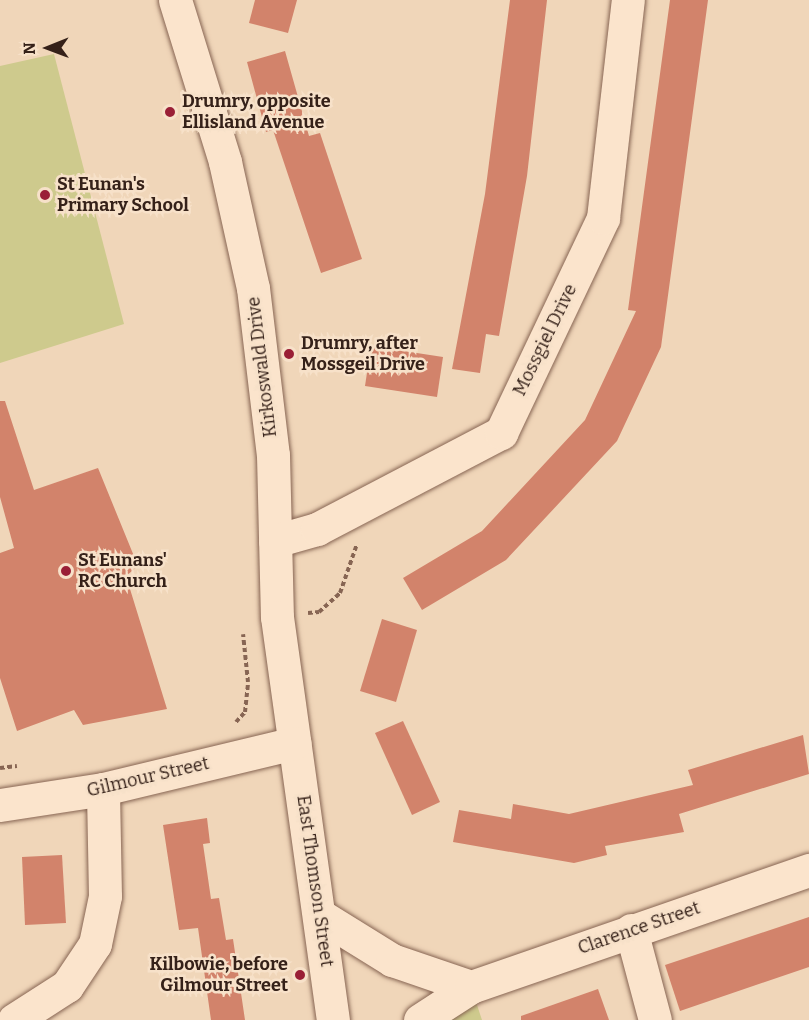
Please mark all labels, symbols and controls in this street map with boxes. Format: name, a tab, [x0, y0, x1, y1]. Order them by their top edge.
north arrow	[18, 18, 78, 78]
text: N	[20, 42, 39, 55]
place label: Drumry, opposite Ellisland Avenue	[182, 91, 331, 134]
marker: Drumry, opposite Ellisland Avenue	[163, 105, 177, 119]
place label: St Eunan's Primary School	[57, 174, 189, 216]
marker: St Eunan's Primary School	[38, 188, 52, 202]
street label: Mossgiel Drive	[509, 281, 581, 399]
street label: Kirkoswald Drive	[243, 296, 281, 438]
place label: Drumry, after Mossgeil Drive	[301, 333, 425, 376]
marker: Drumry, after Mossgeil Drive	[282, 347, 296, 361]
place label: St Eunans' RC Church	[78, 550, 167, 592]
marker: St Eunans' RC Church	[59, 564, 73, 578]
street label: Gilmour Street	[85, 752, 211, 802]
street label: East Thomson Street	[292, 794, 338, 968]
street label: Clarence Street	[575, 897, 703, 959]
place label: Kilbowie, before Gilmour Street	[150, 954, 288, 996]
marker: Kilbowie, before Gilmour Street	[293, 968, 307, 982]

